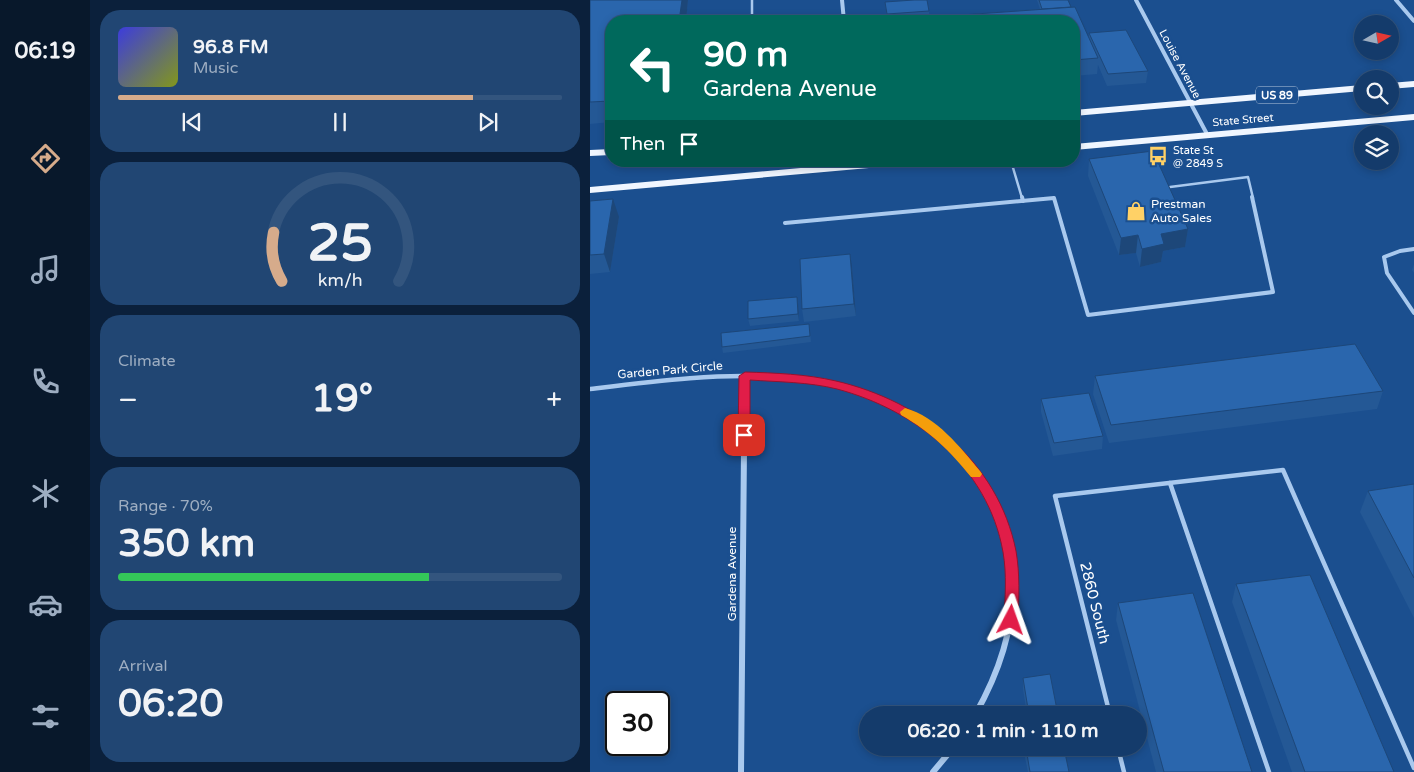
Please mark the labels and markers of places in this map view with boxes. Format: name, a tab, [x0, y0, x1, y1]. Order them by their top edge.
place label: State St @ 2849 S	[1173, 144, 1223, 170]
bus stop icon: State St @ 2849 S	[1147, 145, 1169, 167]
place label: Prestman Auto Sales	[1151, 197, 1212, 225]
shop icon: Prestman Auto Sales	[1125, 200, 1147, 222]
pin	[723, 414, 765, 456]

